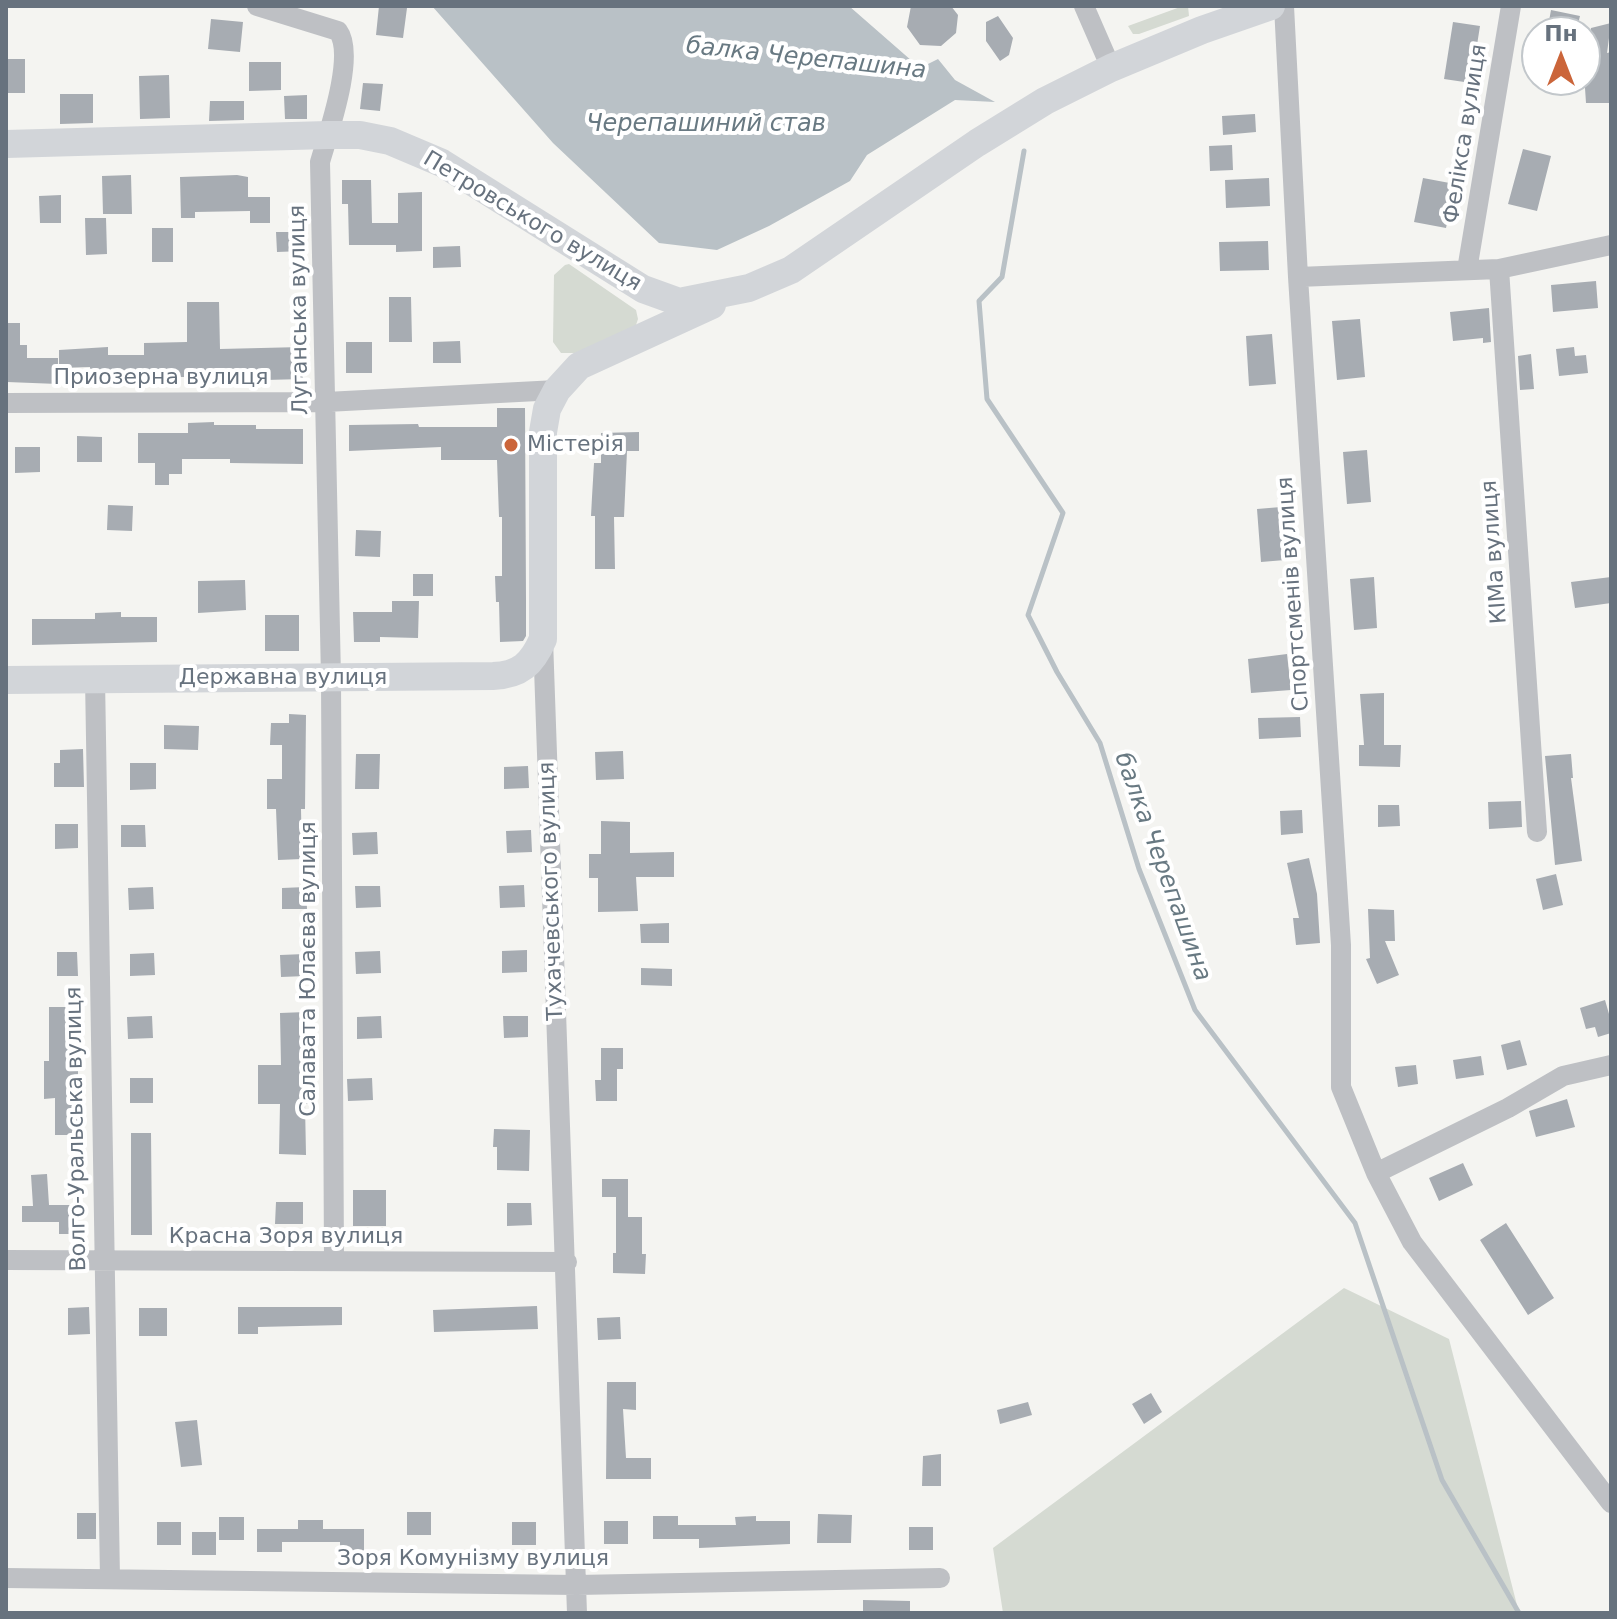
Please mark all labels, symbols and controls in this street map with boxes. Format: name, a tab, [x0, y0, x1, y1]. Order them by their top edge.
north arrow	[1521, 16, 1601, 96]
text: Пн	[1544, 21, 1578, 46]
water label: балка Черепашина	[685, 32, 927, 86]
street label: Фелікса вулиця	[1439, 43, 1493, 225]
water label: Черепашиний став	[586, 111, 826, 139]
street label: Петровського вулиця	[418, 146, 646, 298]
street label: Луганська вулиця	[285, 205, 315, 415]
street label: Приозерна вулиця	[54, 365, 268, 391]
place label: Містерія	[527, 432, 624, 458]
marker: Містерія	[502, 436, 520, 454]
street label: Спортсменів вулиця	[1273, 476, 1315, 712]
street label: КІМа вулиця	[1477, 479, 1513, 625]
street label: Державна вулиця	[179, 665, 387, 691]
water label: балка Черепашина	[1107, 749, 1217, 985]
street label: Тухачевського вулиця	[534, 761, 570, 1021]
street label: Салавата Юлаєва вулиця	[296, 821, 322, 1117]
street label: Волго-Уральська вулиця	[61, 986, 93, 1272]
street label: Красна Зоря вулиця	[169, 1224, 403, 1250]
street label: Зоря Комунізму вулиця	[337, 1546, 609, 1572]

